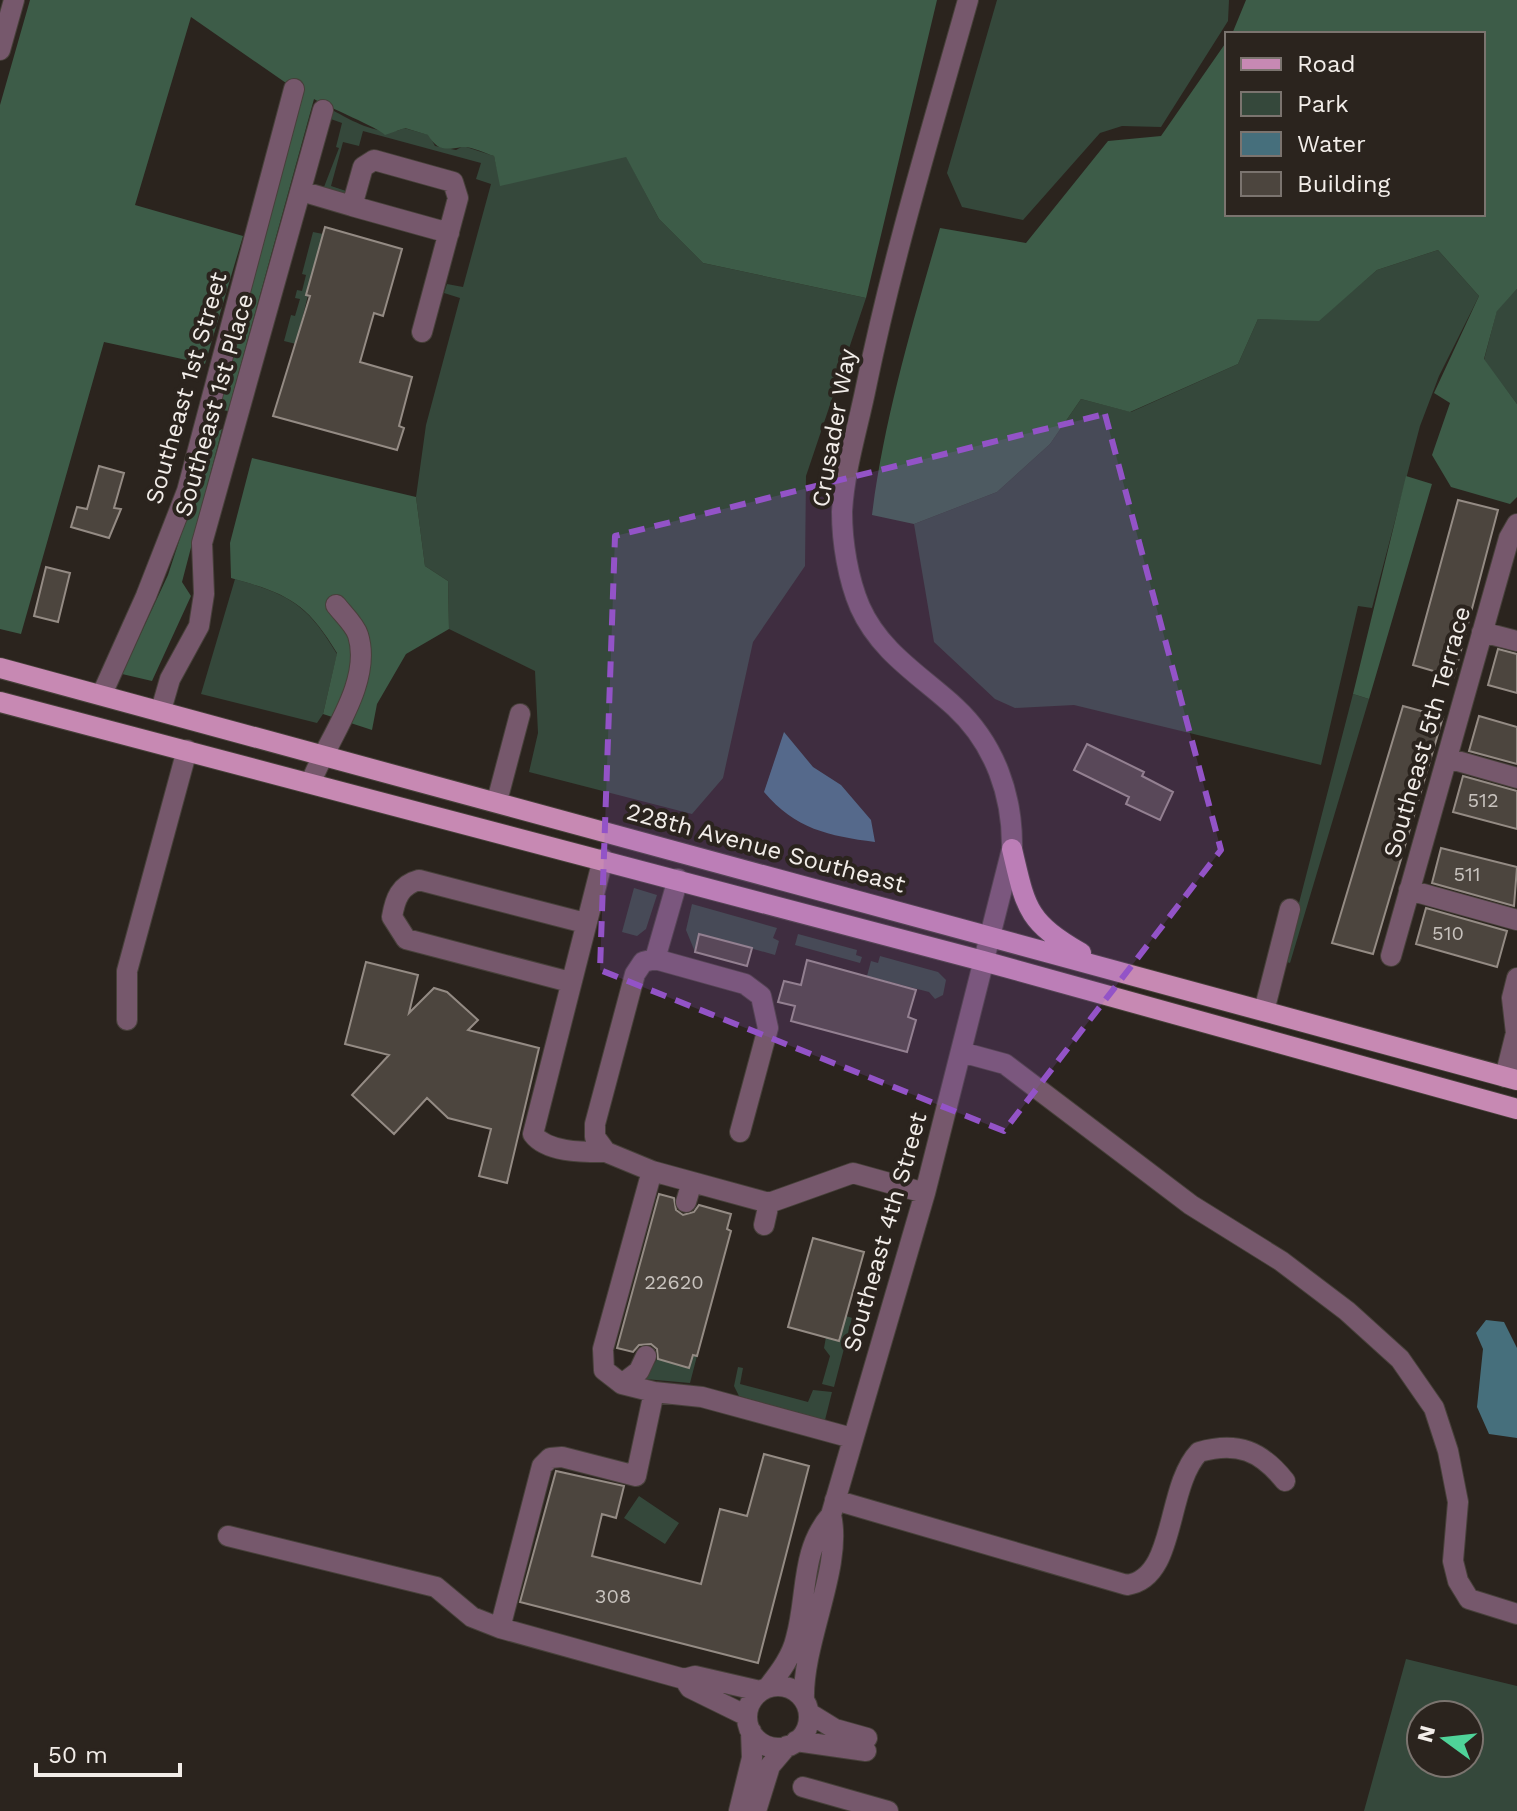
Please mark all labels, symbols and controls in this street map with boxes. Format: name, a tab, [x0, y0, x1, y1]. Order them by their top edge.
legend	[1225, 32, 1485, 216]
text: Road	[1297, 50, 1356, 78]
text: Park	[1297, 90, 1349, 118]
text: Water	[1297, 130, 1366, 158]
text: Building	[1297, 170, 1390, 198]
street label: Southeast 1st Street	[139, 269, 233, 507]
street label: Southeast 1st Place	[169, 290, 259, 520]
street label: Crusader Way	[806, 346, 862, 509]
street label: Southeast 5th Terrace	[1378, 603, 1476, 861]
house number: 512	[1467, 788, 1499, 812]
street label: 228th Avenue Southeast	[623, 797, 909, 899]
house number: 511	[1453, 862, 1481, 886]
house number: 510	[1432, 921, 1464, 945]
street label: Southeast 4th Street	[837, 1109, 933, 1355]
house number: 22620	[644, 1270, 704, 1294]
house number: 308	[595, 1584, 631, 1608]
north arrow	[1405, 1699, 1485, 1779]
text: N	[1412, 1723, 1440, 1745]
scale bar	[36, 1727, 180, 1777]
text: 50 m	[48, 1741, 108, 1769]

